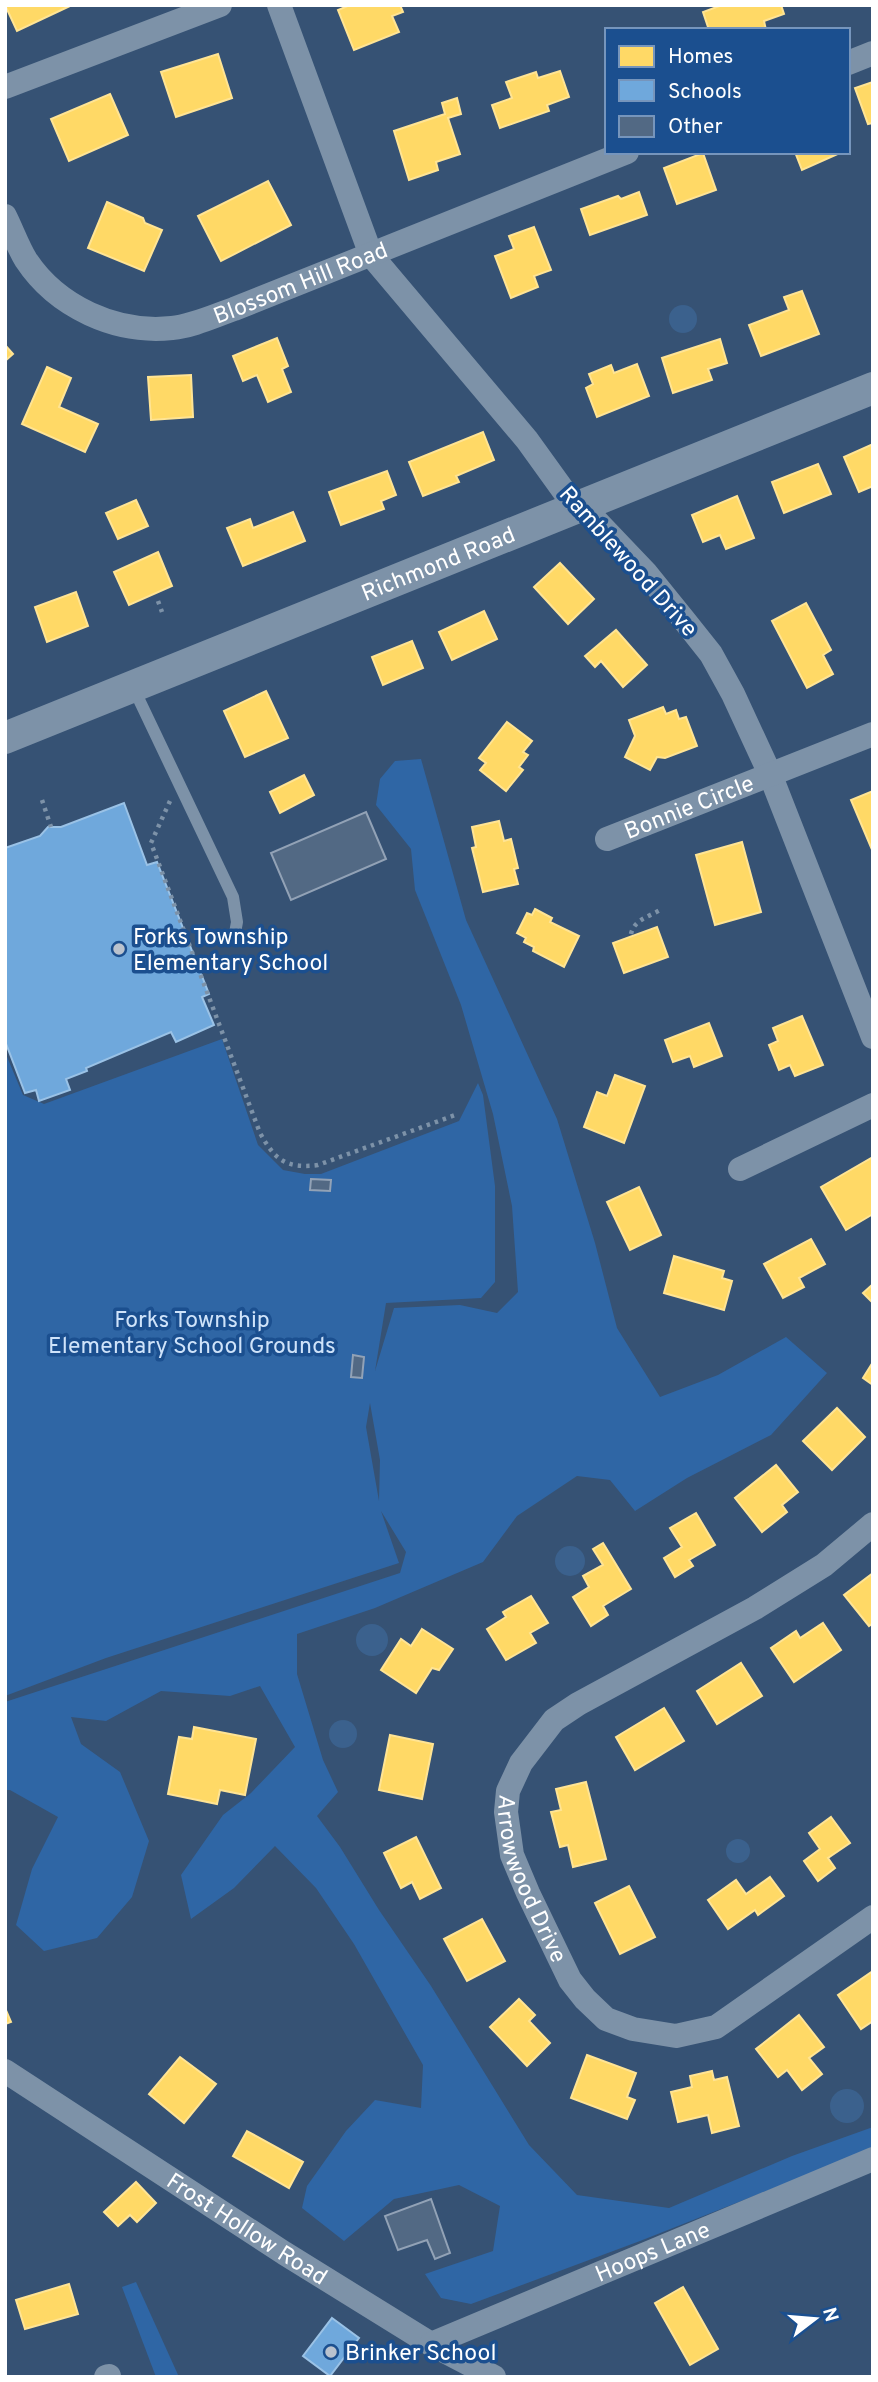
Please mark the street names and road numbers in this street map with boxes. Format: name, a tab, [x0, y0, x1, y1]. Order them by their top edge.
street label: Blossom Hill Road	[210, 237, 393, 332]
street label: Ramblewood Drive	[552, 481, 703, 644]
street label: Richmond Road	[358, 522, 520, 610]
street label: Bonnie Circle	[621, 770, 759, 848]
street label: Arrowwood Drive	[489, 1793, 572, 1968]
street label: Frost Hollow Road	[160, 2168, 332, 2293]
street label: Hoops Lane	[591, 2217, 715, 2291]

